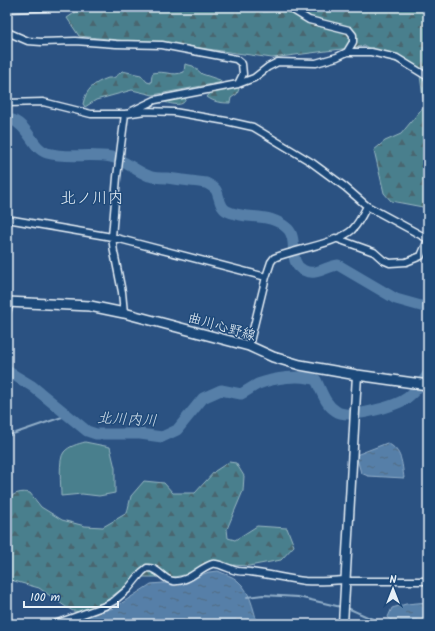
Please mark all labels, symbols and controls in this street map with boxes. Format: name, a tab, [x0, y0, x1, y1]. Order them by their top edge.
district label: 北ノ川内	[60, 186, 124, 211]
street label: 曲川心野線	[185, 307, 258, 347]
water label: 北川内川	[96, 406, 158, 434]
north arrow	[373, 569, 413, 609]
text: N	[390, 571, 397, 589]
scale bar	[24, 583, 118, 609]
text: 100 m	[30, 588, 61, 607]

